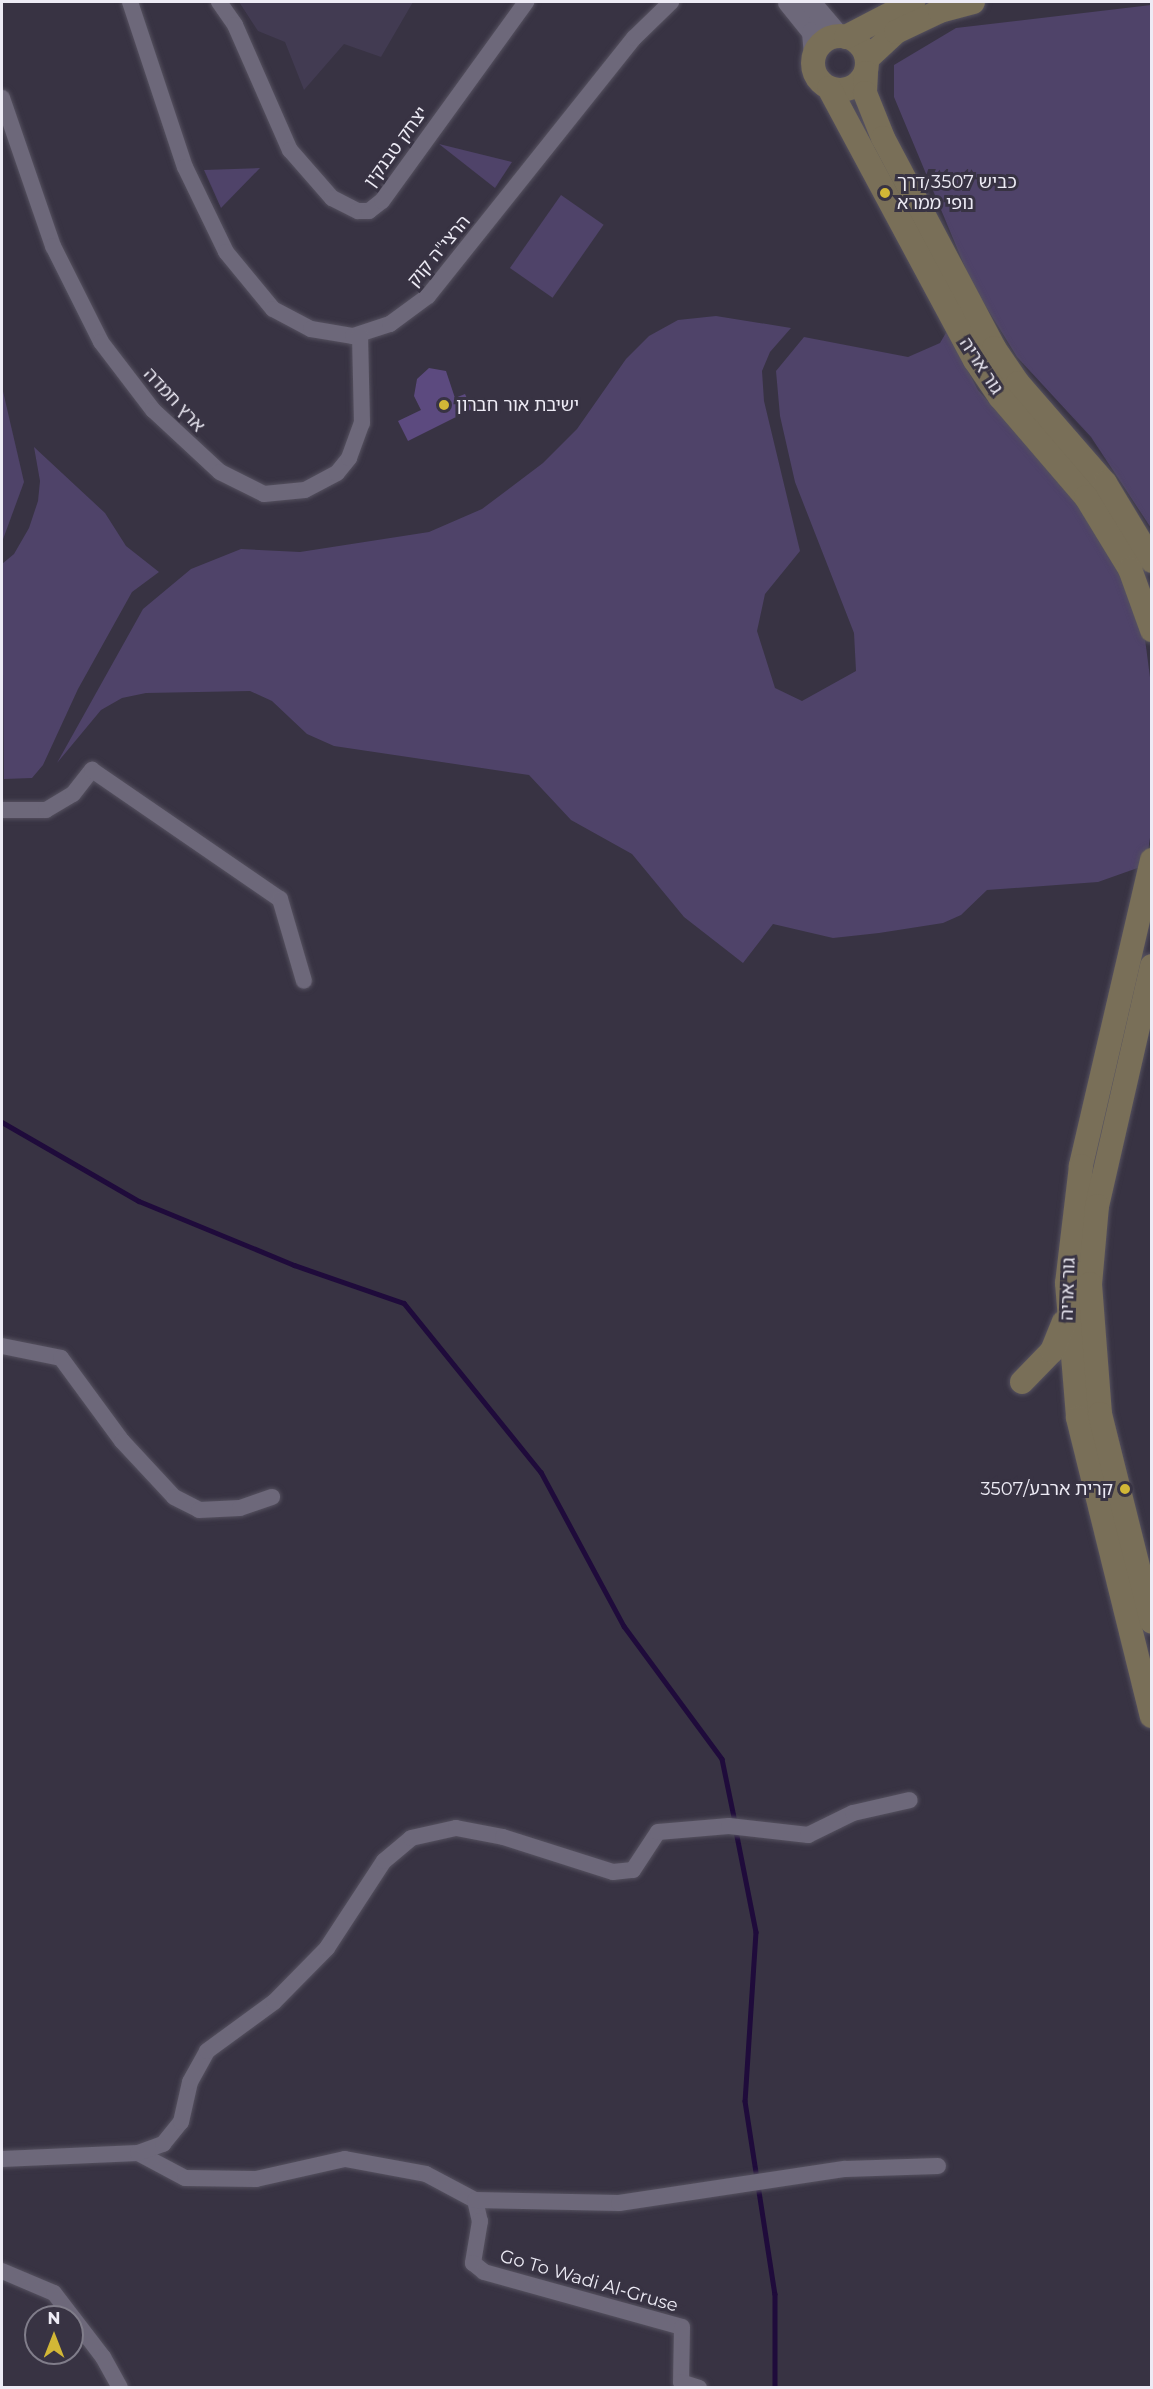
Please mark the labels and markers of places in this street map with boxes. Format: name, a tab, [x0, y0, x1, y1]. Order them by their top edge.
place label: כביש 3507/דרך נופי ממרא	[897, 172, 1016, 214]
marker: כביש 3507/דרך נופי ממרא	[878, 186, 892, 200]
place label: ישיבת אור חברון	[456, 394, 579, 416]
marker: ישיבת אור חברון	[437, 398, 451, 412]
place label: קרית ארבע/3507	[981, 1478, 1113, 1500]
marker: קרית ארבע/3507	[1118, 1482, 1132, 1496]

